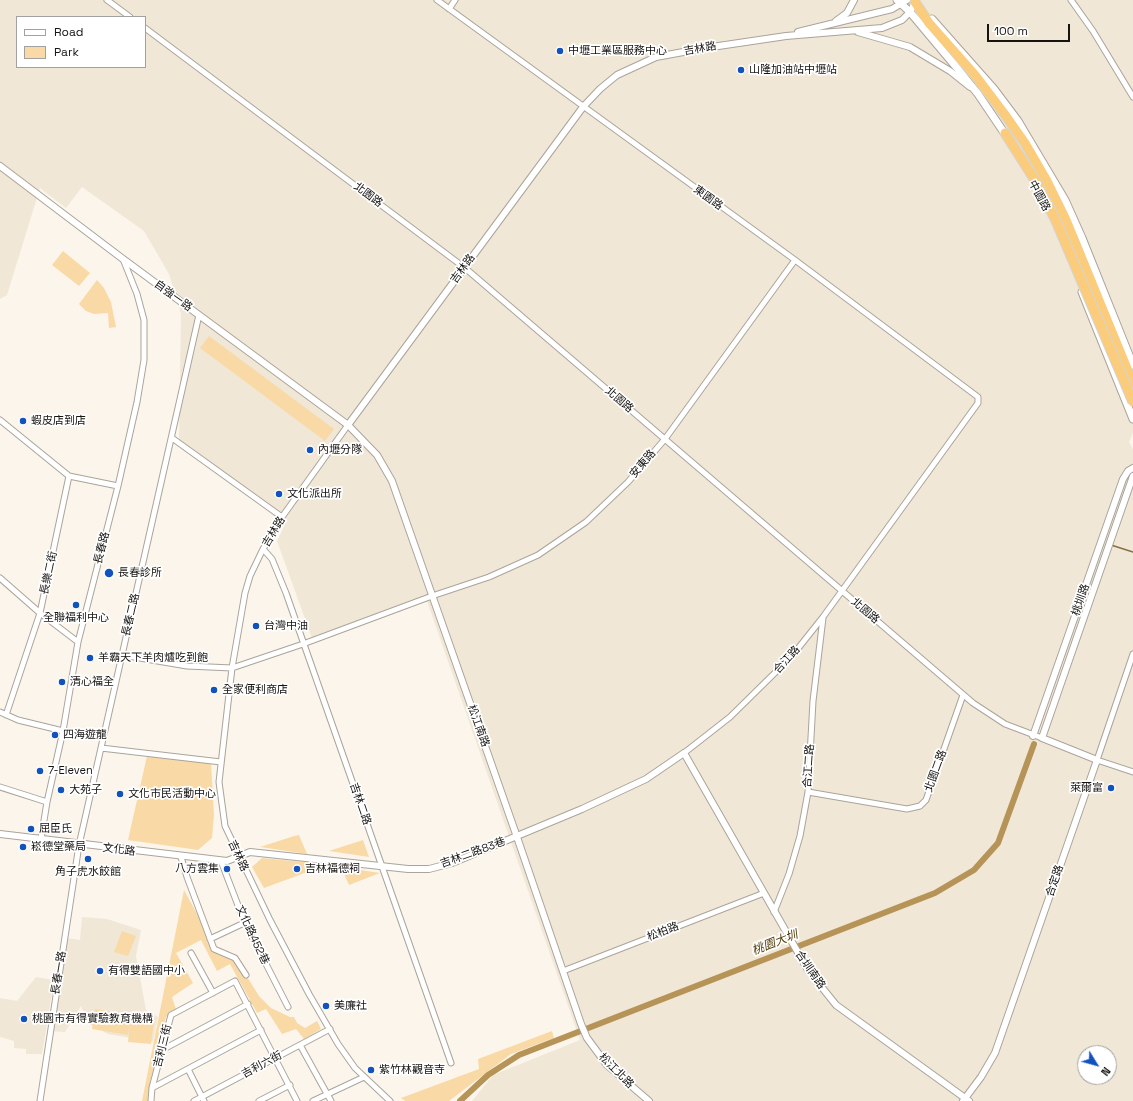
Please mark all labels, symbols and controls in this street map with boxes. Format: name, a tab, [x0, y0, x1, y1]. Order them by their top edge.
legend	[16, 16, 146, 68]
scale bar	[989, 16, 1072, 42]
text: 100 m	[994, 23, 1028, 39]
text: Road	[54, 24, 83, 40]
street label: 吉林路	[683, 40, 717, 58]
text: Park	[54, 44, 79, 60]
place label: 中壢工業區服務中心	[568, 44, 667, 58]
marker: 中壢工業區服務中心	[555, 46, 565, 56]
place label: 山隆加油站中壢站	[749, 63, 837, 77]
marker: 山隆加油站中壢站	[736, 65, 746, 75]
street label: 中園路	[1025, 178, 1053, 214]
street label: 北園路	[351, 180, 385, 210]
street label: 東園路	[691, 183, 725, 213]
street label: 吉林路	[448, 252, 478, 286]
street label: 自強一路	[151, 278, 195, 314]
street label: 北園路	[602, 384, 636, 416]
place label: 蝦皮店到店	[31, 414, 86, 428]
marker: 蝦皮店到店	[18, 416, 28, 426]
place label: 內壢分隊	[318, 443, 362, 457]
marker: 內壢分隊	[305, 445, 315, 455]
street label: 安東路	[627, 447, 659, 481]
place label: 文化派出所	[287, 487, 342, 501]
marker: 文化派出所	[274, 489, 284, 499]
street label: 吉林路	[260, 514, 288, 550]
street label: 長春路	[92, 530, 112, 566]
street label: 長樂二街	[38, 550, 60, 596]
place label: 長春診所	[118, 566, 162, 580]
marker: 長春診所	[103, 567, 115, 579]
street label: 桃圳路	[1069, 582, 1093, 618]
street label: 長春二路	[120, 592, 142, 638]
street label: 北園路	[848, 595, 882, 627]
marker: 全聯福利中心	[71, 600, 81, 610]
place label: 全聯福利中心	[43, 611, 109, 625]
place label: 台灣中油	[264, 619, 308, 633]
marker: 台灣中油	[251, 621, 261, 631]
street label: 合江路	[771, 643, 803, 677]
place label: 羊霸天下羊肉爐吃到飽	[98, 651, 208, 665]
marker: 羊霸天下羊肉爐吃到飽	[85, 653, 95, 663]
place label: 清心福全	[70, 675, 114, 689]
marker: 清心福全	[57, 677, 67, 687]
place label: 全家便利商店	[222, 683, 288, 697]
marker: 全家便利商店	[209, 685, 219, 695]
street label: 松江南路	[464, 703, 492, 749]
place label: 四海遊龍	[63, 728, 107, 742]
marker: 四海遊龍	[50, 730, 60, 740]
street label: 合江二路	[801, 744, 817, 788]
street label: 北園二路	[922, 748, 950, 794]
place label: 7-Eleven	[48, 764, 93, 778]
marker: 7-Eleven	[35, 766, 45, 776]
street label: 吉林二路	[347, 781, 373, 827]
place label: 萊爾富	[1070, 781, 1103, 795]
place label: 大苑子	[69, 783, 102, 797]
marker: 萊爾富	[1106, 783, 1116, 793]
marker: 大苑子	[56, 785, 66, 795]
place label: 文化市民活動中心	[128, 787, 216, 801]
marker: 文化市民活動中心	[115, 789, 125, 799]
place label: 屈臣氏	[39, 822, 72, 836]
marker: 屈臣氏	[26, 824, 36, 834]
street label: 吉林二路83巷	[439, 835, 507, 871]
street label: 吉林路	[225, 838, 251, 874]
place label: 崧德堂藥局	[31, 840, 86, 854]
street label: 文化路	[102, 841, 136, 859]
marker: 崧德堂藥局	[18, 842, 28, 852]
marker: 角子虎水餃館	[83, 854, 93, 864]
place label: 八方雲集	[175, 862, 219, 876]
place label: 吉林福德祠	[305, 862, 360, 876]
street label: 合定路	[1043, 863, 1067, 899]
marker: 八方雲集	[222, 864, 232, 874]
marker: 吉林福德祠	[292, 864, 302, 874]
place label: 角子虎水餃館	[55, 865, 121, 879]
street label: 文化路452巷	[232, 903, 272, 967]
street label: 松柏路	[645, 920, 681, 944]
water label: 桃園大圳	[750, 928, 800, 958]
street label: 合圳南路	[792, 948, 828, 992]
street label: 長春一路	[49, 950, 69, 996]
place label: 有得雙語國中小	[108, 964, 185, 978]
marker: 有得雙語國中小	[95, 966, 105, 976]
place label: 美廉社	[334, 999, 367, 1013]
marker: 美廉社	[321, 1001, 331, 1011]
place label: 桃園市有得實驗教育機構	[32, 1012, 153, 1026]
marker: 桃園市有得實驗教育機構	[19, 1014, 29, 1024]
street label: 吉利三街	[151, 1023, 175, 1069]
north arrow	[1077, 1045, 1117, 1085]
street label: 吉利六街	[239, 1049, 285, 1081]
street label: 松江北路	[596, 1051, 636, 1091]
place label: 紫竹林觀音寺	[379, 1063, 445, 1077]
text: N	[1098, 1064, 1114, 1079]
marker: 紫竹林觀音寺	[366, 1065, 376, 1075]

